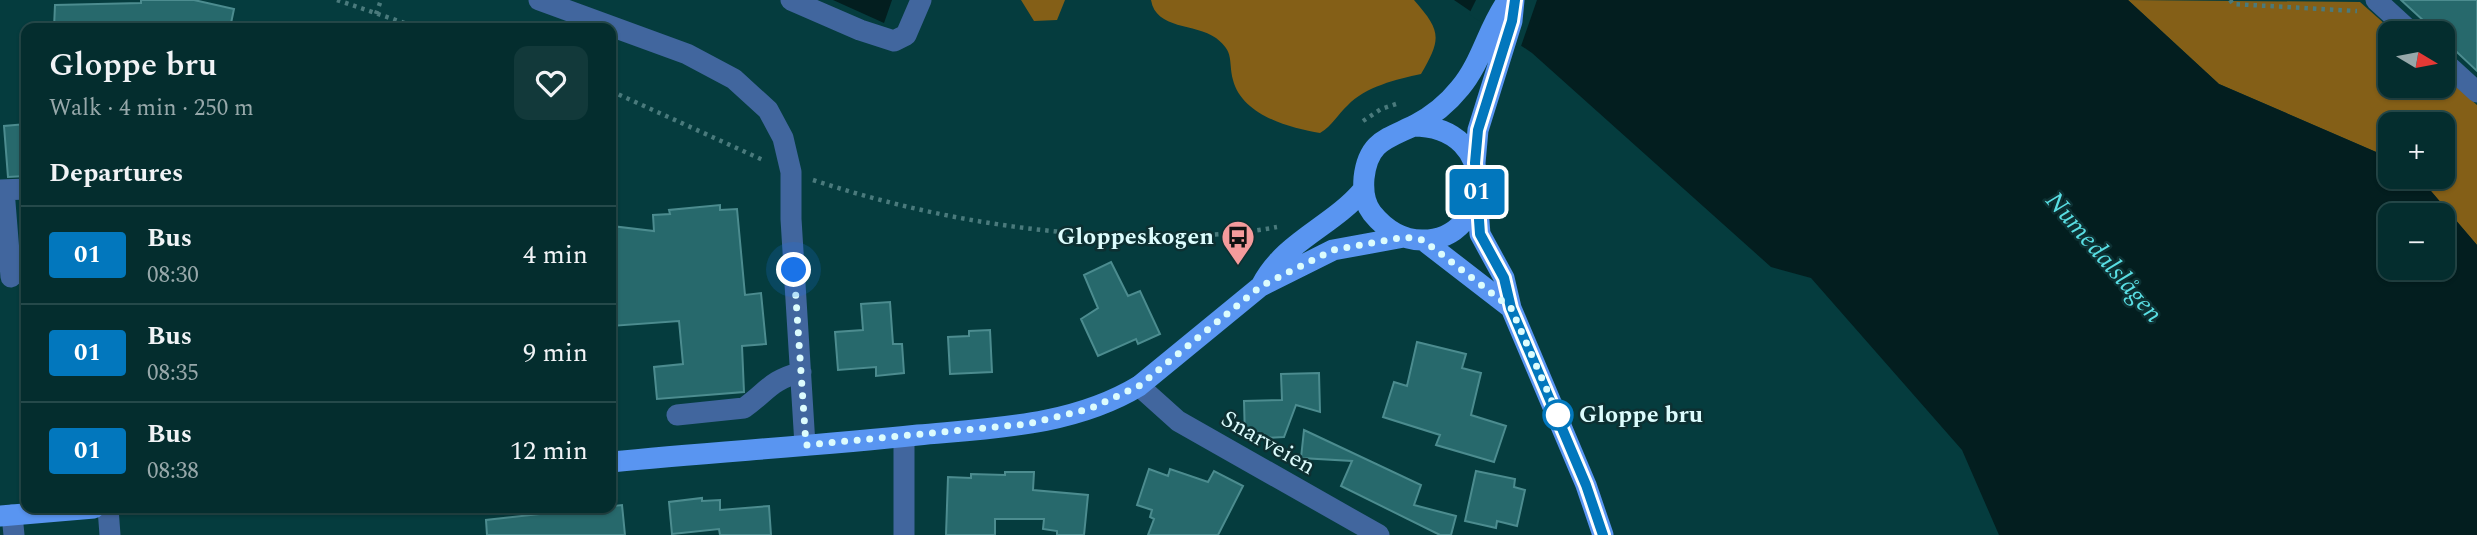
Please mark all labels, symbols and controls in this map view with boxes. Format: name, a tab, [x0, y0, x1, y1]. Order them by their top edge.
north arrow	[2378, 21, 2455, 98]
map controls	[2378, 21, 2455, 280]
text: Gloppe bru	[49, 40, 217, 90]
button: heart	[514, 46, 588, 120]
text: Walk · 4 min · 250 m	[49, 91, 254, 126]
button: +	[2378, 112, 2455, 189]
text: Departures	[49, 153, 183, 193]
line badge: 01	[1446, 169, 1508, 215]
text: 01	[1464, 174, 1490, 210]
water label: Numedalslågen	[2035, 182, 2173, 332]
button: −	[2378, 203, 2455, 280]
text: Bus	[147, 218, 192, 258]
bus stop icon: Gloppeskogen	[1219, 218, 1257, 267]
place label: Gloppeskogen	[1057, 219, 1214, 255]
text: 4 min	[523, 235, 588, 275]
text: 01	[74, 237, 101, 273]
your location	[776, 252, 811, 287]
text: 08:30	[147, 258, 199, 293]
text: Bus	[147, 316, 192, 356]
text: 9 min	[523, 333, 588, 373]
text: 01	[74, 335, 101, 371]
text: 08:35	[147, 356, 199, 391]
place label: Gloppe bru	[1579, 397, 1703, 433]
marker: Gloppe bru	[1543, 400, 1573, 430]
street label: Snarveien	[1214, 401, 1322, 485]
text: Bus	[147, 414, 192, 454]
text: 12 min	[510, 431, 588, 471]
text: 01	[74, 433, 101, 469]
text: 08:38	[147, 454, 199, 489]

